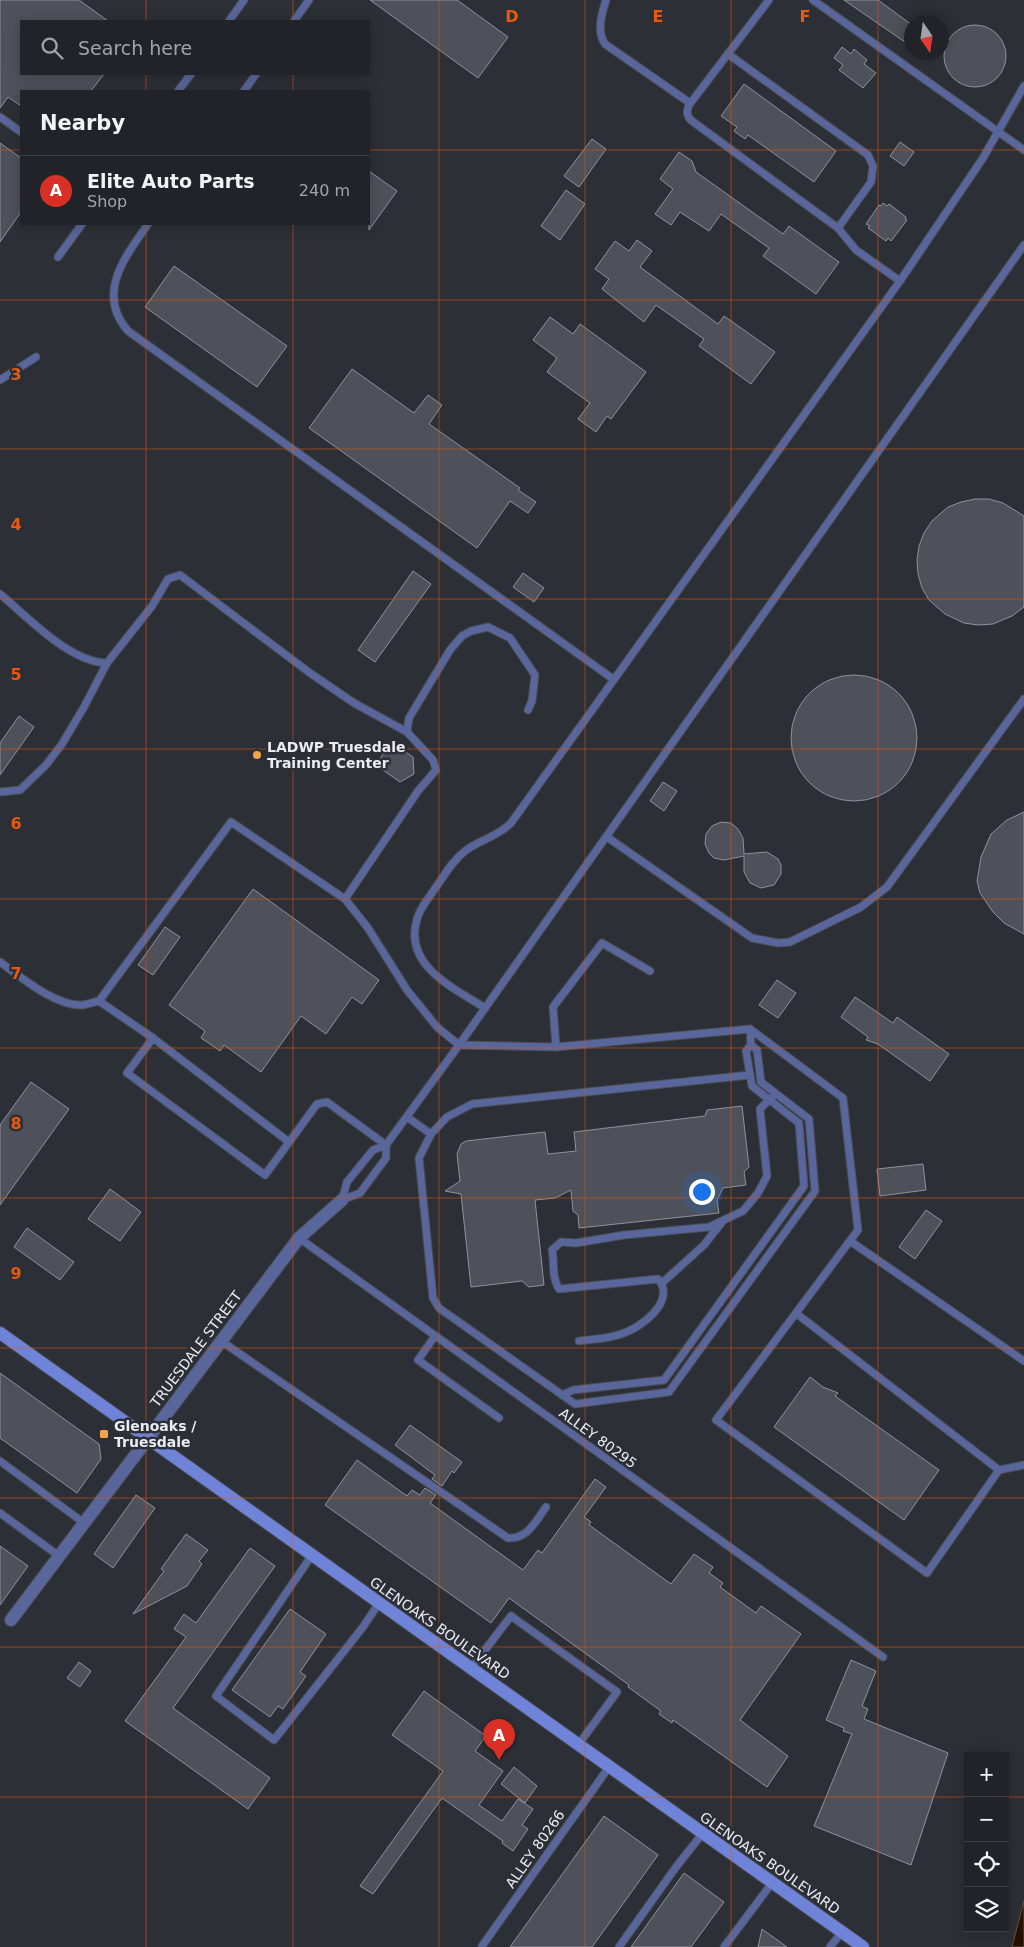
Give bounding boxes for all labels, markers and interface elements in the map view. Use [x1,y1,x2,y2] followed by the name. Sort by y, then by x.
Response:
[505,7,519,26] text: D
[653,7,663,26] text: E
[800,7,810,26] text: F
[904,15,949,60] north arrow
[20,20,370,75] search box
[38,34,66,62] icon: search
[78,37,192,59] text: Search here
[40,111,125,135] text: Nearby
[87,170,255,192] text: Elite Auto Parts
[50,181,62,200] text: A
[299,181,350,200] text: 240 m
[87,192,127,211] text: Shop
[10,365,22,384] text: 3
[10,515,22,534] text: 4
[10,665,22,684] text: 5
[267,739,405,771] place label: LADWP Truesdale Training Center
[251,749,263,761] marker: LADWP Truesdale Training Center
[10,814,22,833] text: 6
[10,964,22,983] text: 7
[10,1114,22,1133] text: 8
[689,1179,715,1205] your location
[10,1264,22,1283] text: 9
[147,1288,245,1411] street label: TRUESDALE STREET
[556,1405,640,1471] street label: ALLEY 80295
[114,1418,197,1450] place label: Glenoaks / Truesdale
[98,1428,110,1440] marker: Glenoaks / Truesdale
[367,1574,513,1682] street label: GLENOAKS BOULEVARD
[483,1719,515,1760] pin: A
[964,1752,1009,1932] map controls
[964,1752,1009,1797] button: +
[964,1797,1009,1842] button: −
[502,1807,568,1891] street label: ALLEY 80266
[697,1809,843,1917] street label: GLENOAKS BOULEVARD
[964,1842,1009,1887] button: locate
[964,1887,1009,1932] button: layers

